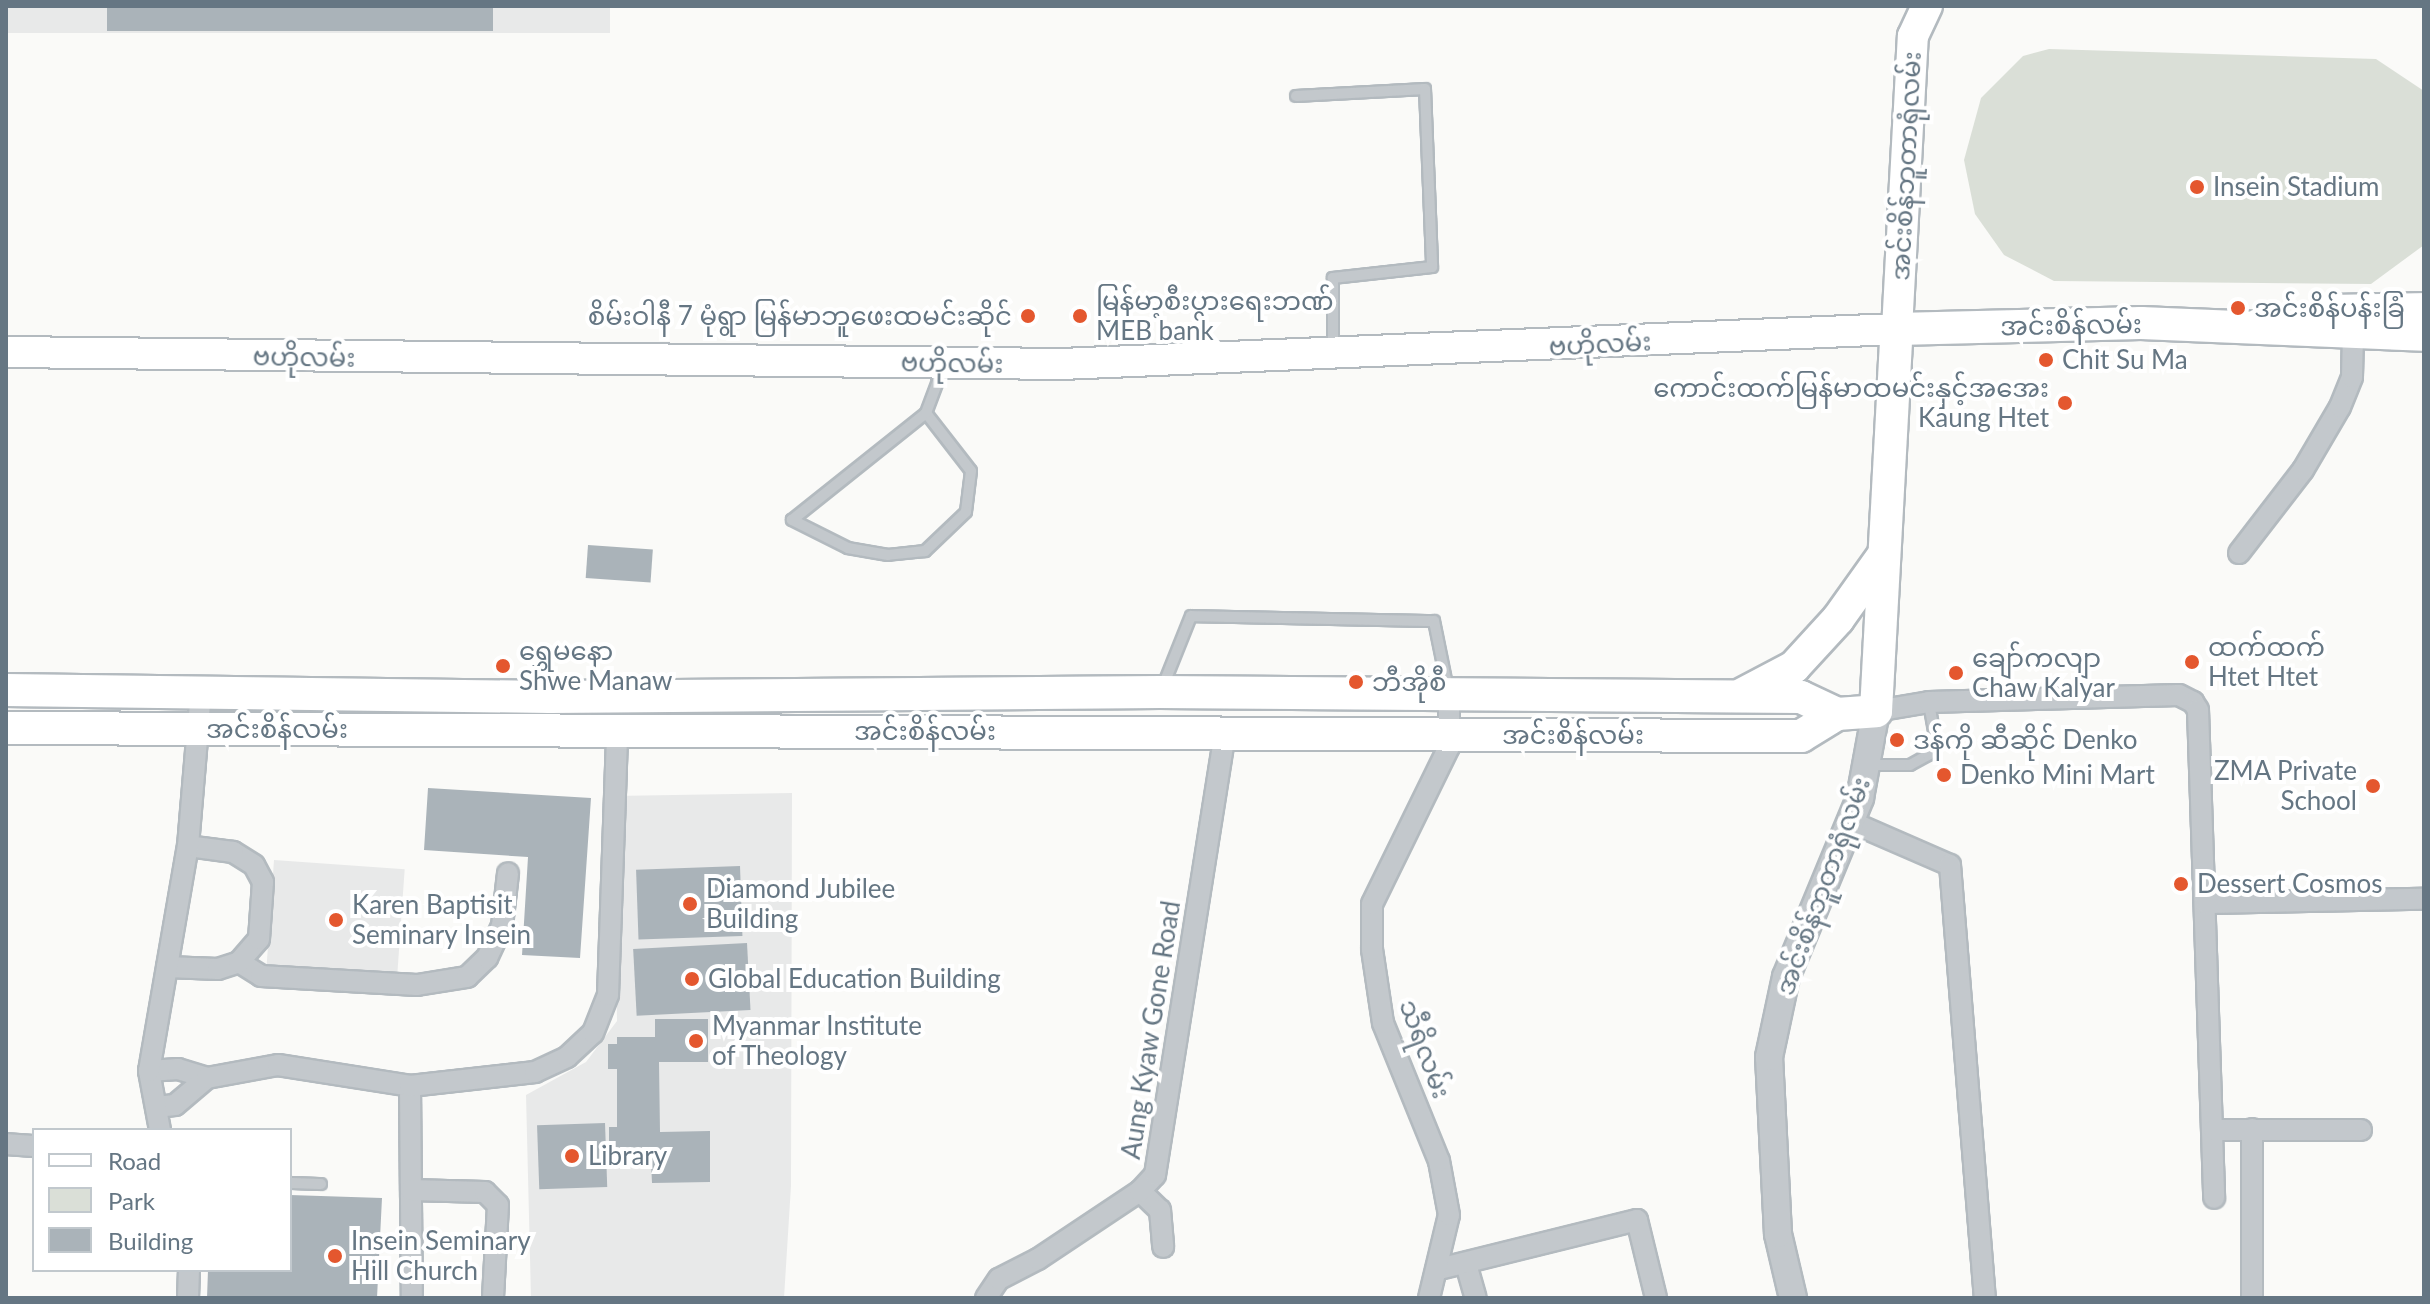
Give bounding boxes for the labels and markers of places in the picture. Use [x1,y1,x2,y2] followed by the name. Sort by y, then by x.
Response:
[2213,171,2379,203] place label: Insein Stadium
[2188,178,2206,196] marker: Insein Stadium
[1096,285,1334,346] place label: မြန်မာ့စီးပွားရေးဘဏ် MEB bank
[2254,292,2405,324] place label: အင်းစိန်ပန်းခြံ
[2229,299,2247,317] marker: အင်းစိန်ပန်းခြံ
[588,300,1012,332] place label: စိမ်းဝါနီ 7 မုံရွာ မြန်မာဘူဖေးထမင်းဆိုင်
[1019,307,1037,325] marker: စိမ်းဝါနီ 7 မုံရွာ မြန်မာဘူဖေးထမင်းဆိုင်
[1071,307,1089,325] marker: မြန်မာ့စီးပွားရေးဘဏ် MEB bank
[2062,344,2188,376] place label: Chit Su Ma
[2037,351,2055,369] marker: Chit Su Ma
[1653,372,2049,434] place label: ကောင်းထက်မြန်မာထမင်းနှင့်အအေး Kaung Htet
[2056,394,2074,412] marker: ကောင်းထက်မြန်မာထမင်းနှင့်အအေး Kaung Htet
[2208,631,2325,692] place label: ထက်ထက် Htet Htet
[519,635,672,696] place label: ရွှေမနော Shwe Manaw
[1972,642,2116,704] place label: ချော်ကလျာ Chaw Kalyar
[2183,653,2201,671] marker: ထက်ထက် Htet Htet
[494,657,512,675] marker: ရွှေမနော Shwe Manaw
[1947,664,1965,682] marker: ချော်ကလျာ Chaw Kalyar
[1372,666,1447,698] place label: ဘီအိုစီ
[1347,673,1365,691] marker: ဘီအိုစီ
[1913,724,2138,756] place label: ဒန်ကို ဆီဆိုင် Denko
[1888,731,1906,749] marker: ဒန်ကို ဆီဆိုင် Denko
[2213,755,2357,816] place label: ZMA Private School
[1960,759,2155,791] place label: Denko Mini Mart
[1935,766,1953,784] marker: Denko Mini Mart
[2364,777,2382,795] marker: ZMA Private School
[2197,868,2382,900] place label: Dessert Cosmos
[706,873,896,934] place label: Diamond Jubilee Building
[2172,875,2190,893] marker: Dessert Cosmos
[352,889,532,950] place label: Karen Baptisit Seminary Insein
[681,895,699,913] marker: Diamond Jubilee Building
[327,911,345,929] marker: Karen Baptisit Seminary Insein
[708,963,1001,995] place label: Global Education Building
[683,970,701,988] marker: Global Education Building
[712,1010,923,1072] place label: Myanmar Institute of Theology
[687,1032,705,1050] marker: Myanmar Institute of Theology
[588,1140,667,1172] place label: Library
[563,1147,581,1165] marker: Library
[351,1225,531,1286] place label: Insein Seminary Hill Church
[326,1247,344,1265] marker: Insein Seminary Hill Church

